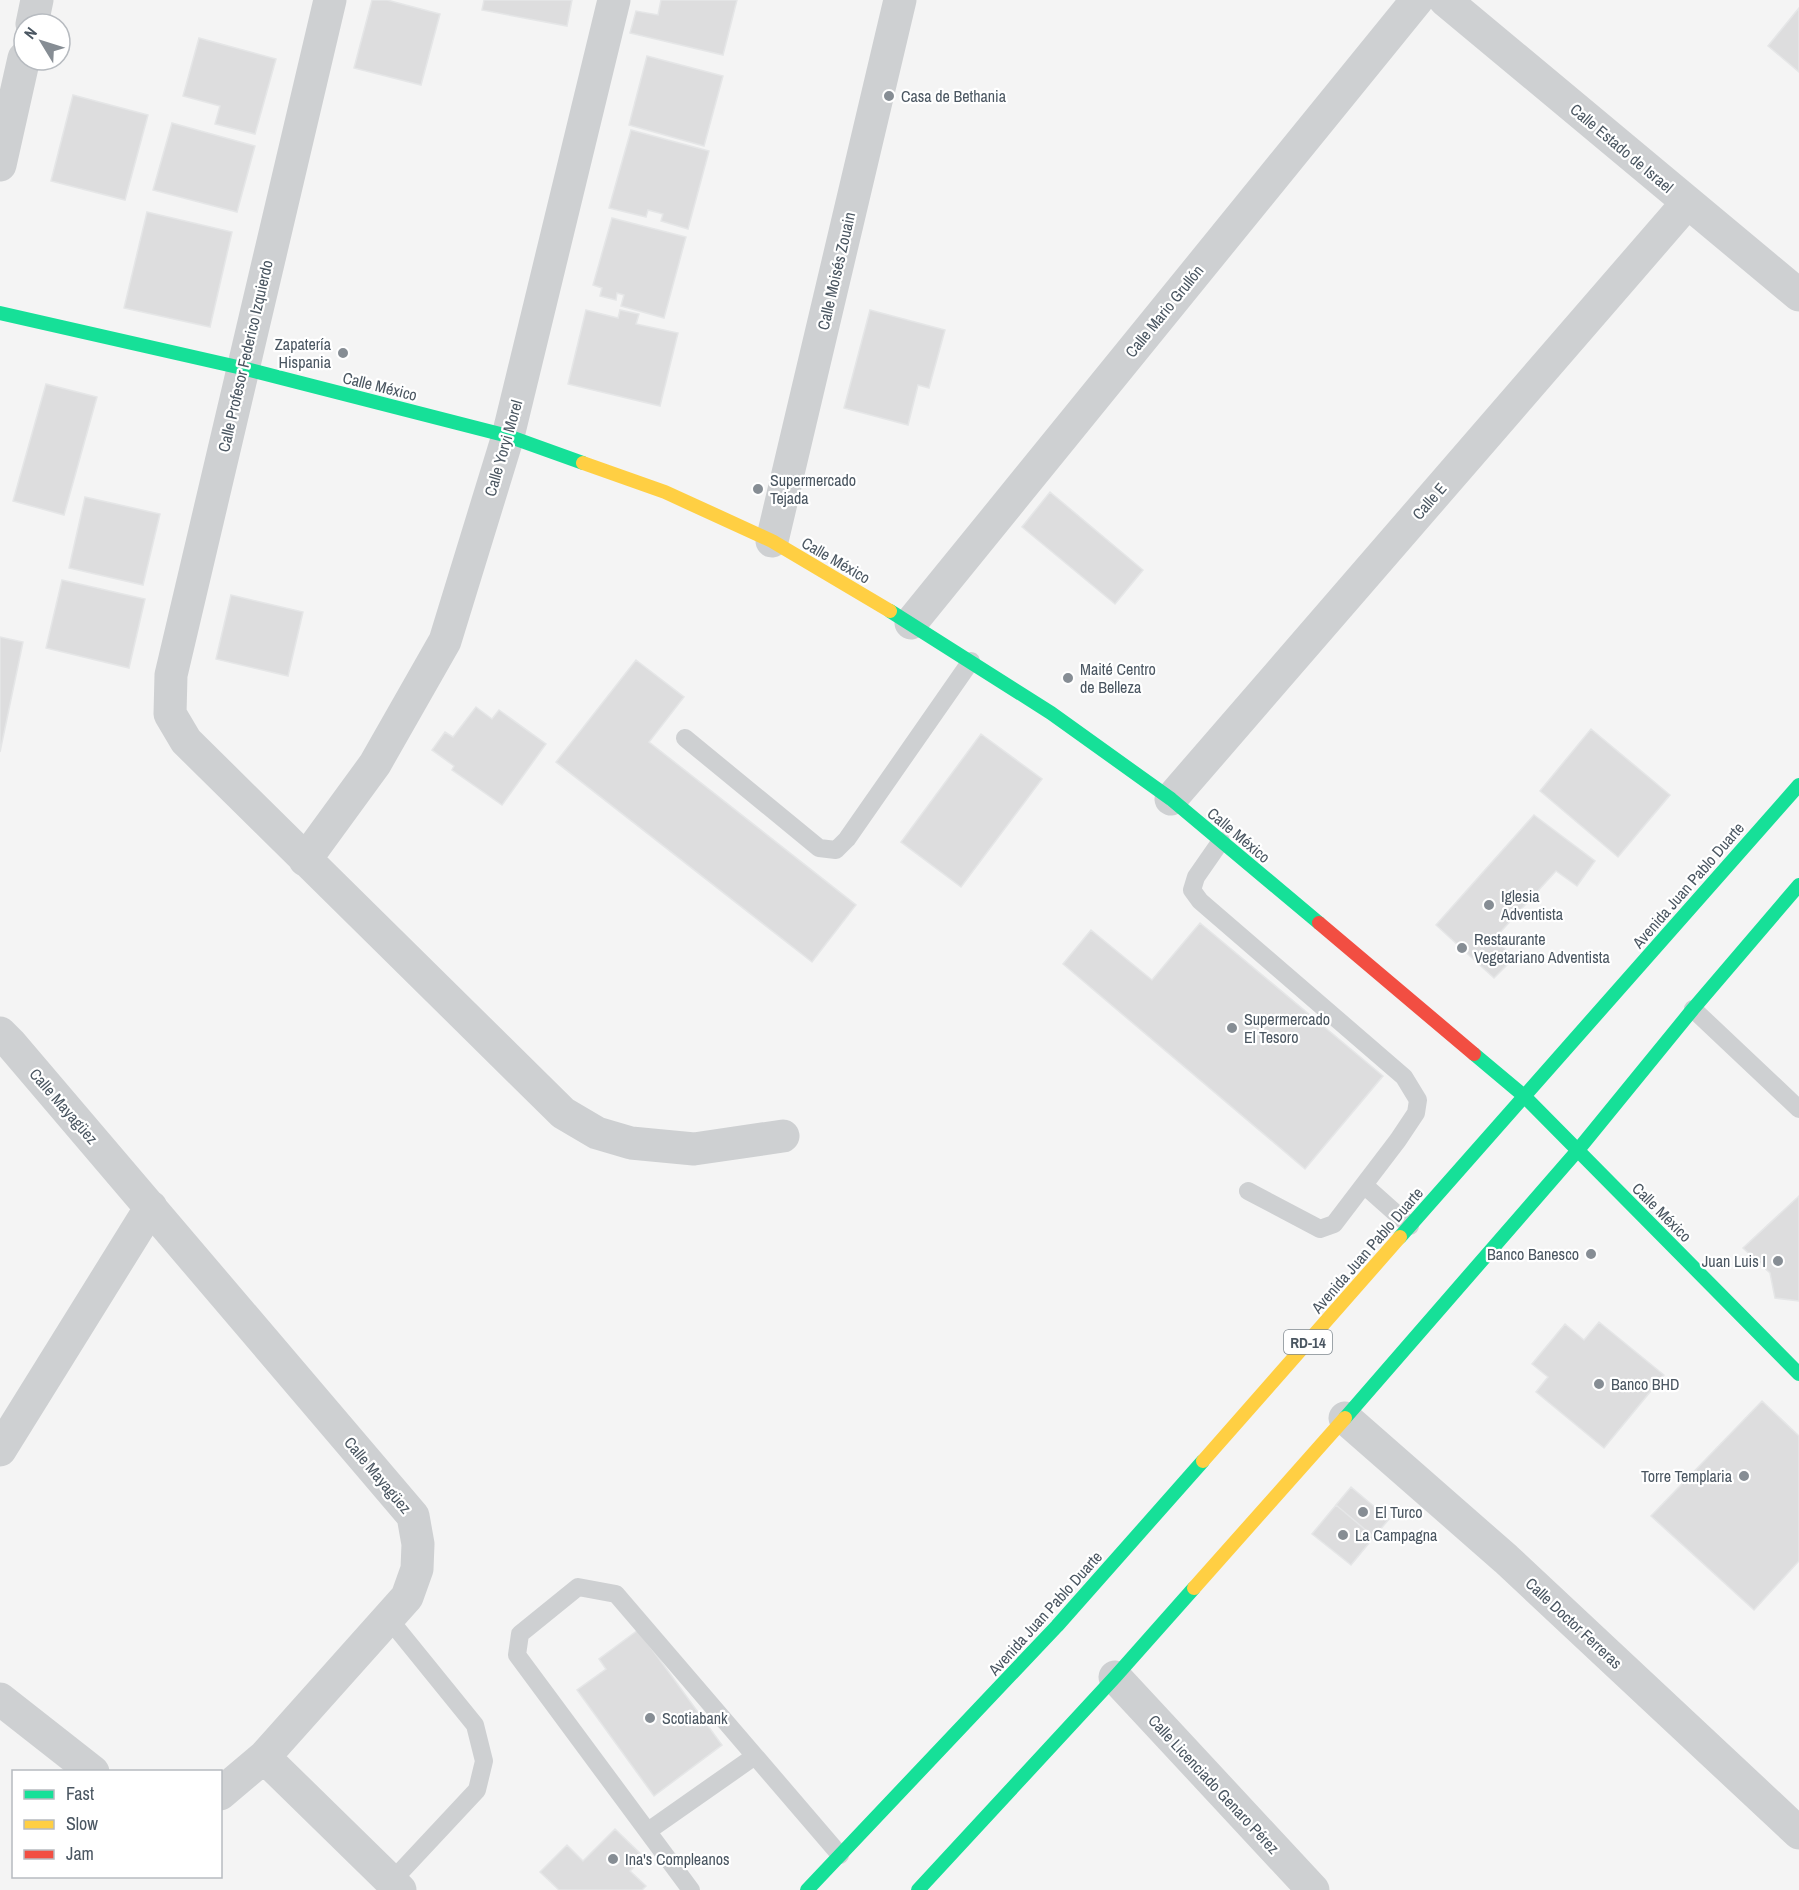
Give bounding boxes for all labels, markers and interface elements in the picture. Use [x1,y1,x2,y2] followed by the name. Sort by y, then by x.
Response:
[12,12,72,72] north arrow
[19,22,42,43] text: N
[901,85,1007,107] place label: Casa de Bethania
[882,89,896,103] marker: Casa de Bethania
[1566,98,1678,198] street label: Calle Estado de Israel
[812,210,860,332] street label: Calle Moisés Zouain
[212,258,278,454] street label: Calle Profesor Federico Izquierdo
[1120,260,1208,362] street label: Calle Mario Grullón
[275,333,332,373] place label: Zapatería Hispania
[336,346,350,360] marker: Zapatería Hispania
[341,366,419,406] street label: Calle México
[479,397,527,499] street label: Calle Yoryi Morel
[770,469,856,509] place label: Supermercado Tejada
[1407,478,1451,524] street label: Calle E
[751,482,765,496] marker: Supermercado Tejada
[798,532,874,588] street label: Calle México
[1080,658,1156,698] place label: Maité Centro de Belleza
[1061,671,1075,685] marker: Maité Centro de Belleza
[1203,802,1275,868] street label: Calle México
[1626,817,1749,953] street label: Avenida Juan Pablo Duarte
[1500,885,1564,925] place label: Iglesia Adventista
[1482,898,1496,912] marker: Iglesia Adventista
[1474,928,1610,968] place label: Restaurante Vegetariano Adventista
[1455,941,1469,955] marker: Restaurante Vegetariano Adventista
[1244,1008,1330,1048] place label: Supermercado El Tesoro
[1225,1021,1239,1035] marker: Supermercado El Tesoro
[25,1063,103,1149] street label: Calle Mayagüez
[1627,1177,1697,1247] street label: Calle México
[1305,1182,1428,1318] street label: Avenida Juan Pablo Duarte
[1487,1243,1579,1265] place label: Banco Banesco
[1584,1247,1598,1261] marker: Banco Banesco
[1702,1250,1766,1272] place label: Juan Luis I
[1771,1254,1785,1268] marker: Juan Luis I
[1284,1330,1332,1354] road number: RD-14
[1611,1373,1680,1395] place label: Banco BHD
[1592,1377,1606,1391] marker: Banco BHD
[339,1432,417,1518] street label: Calle Mayagüez
[1641,1465,1733,1487] place label: Torre Templaria
[1737,1469,1751,1483] marker: Torre Templaria
[1375,1501,1423,1523] place label: El Turco
[1356,1505,1370,1519] marker: El Turco
[1355,1524,1438,1546] place label: La Campagna
[1336,1528,1350,1542] marker: La Campagna
[983,1546,1107,1681] street label: Avenida Juan Pablo Duarte
[1521,1572,1627,1674] street label: Calle Doctor Ferreras
[662,1707,728,1729] place label: Scotiabank
[1144,1710,1285,1859] street label: Calle Licenciado Genaro Pérez
[643,1711,657,1725] marker: Scotiabank
[12,1770,222,1878] legend
[66,1781,94,1806] text: Fast
[66,1811,98,1836] text: Slow
[66,1841,94,1866] text: Jam
[625,1848,730,1870] place label: Ina's Compleanos
[606,1852,620,1866] marker: Ina's Compleanos

